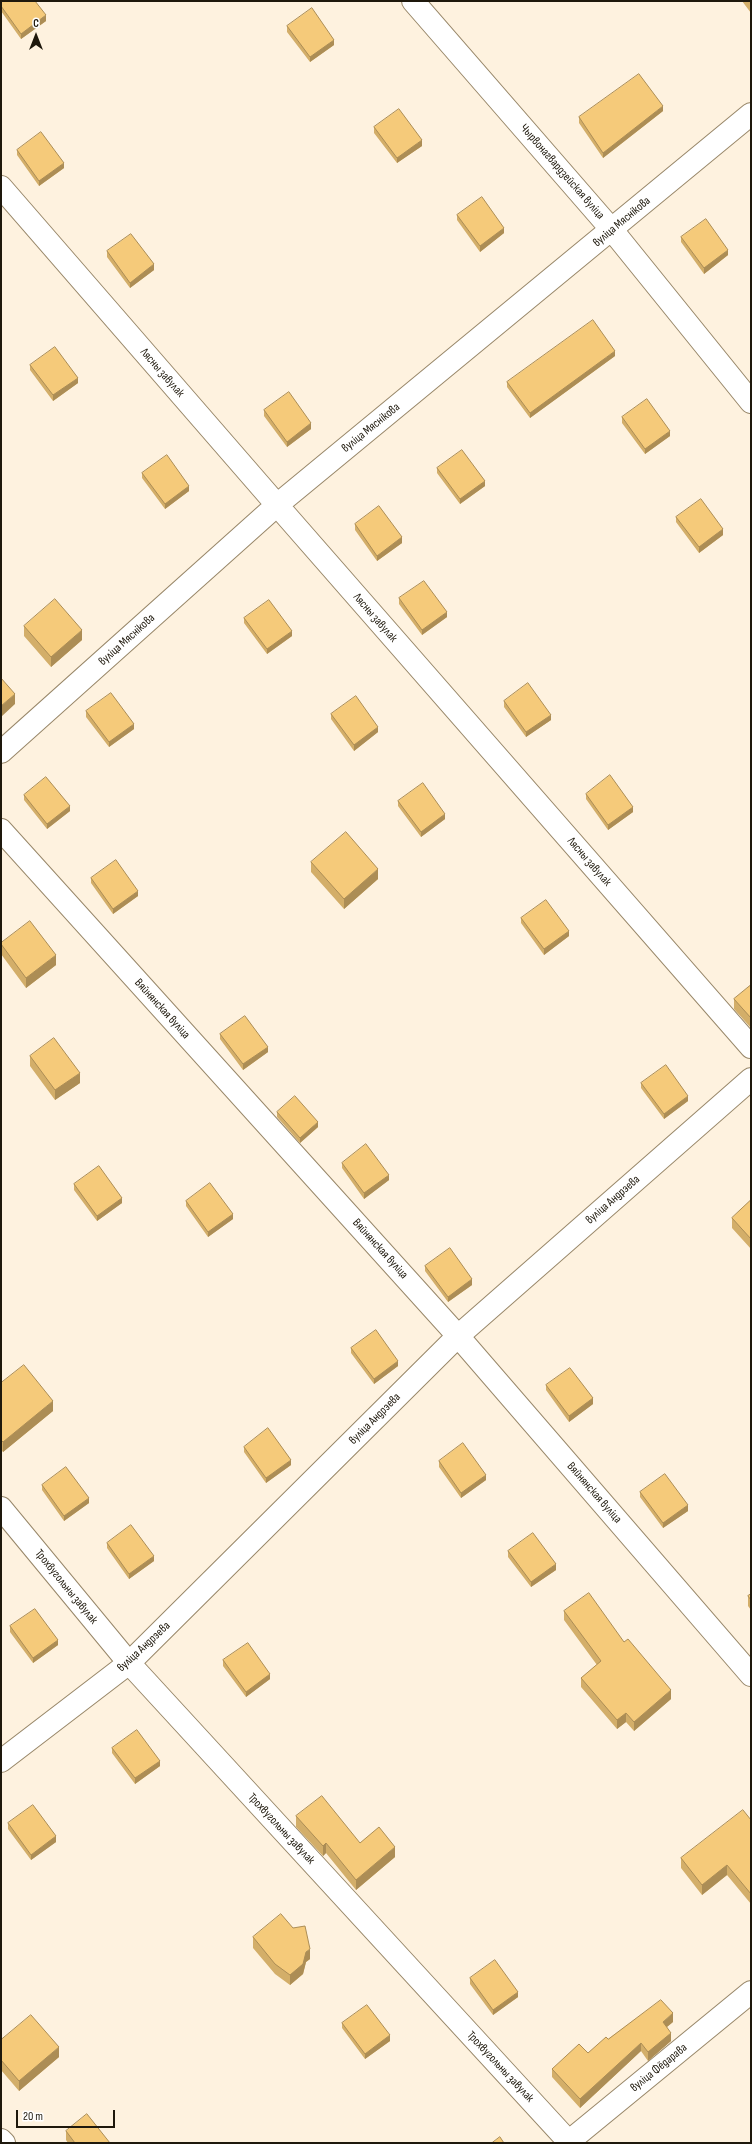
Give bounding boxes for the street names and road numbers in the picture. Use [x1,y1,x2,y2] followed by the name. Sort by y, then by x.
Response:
[517,121,607,223] street label: Чырвонагвардзейская вуліца
[590,194,654,250] street label: вуліца Мяснікова
[137,346,187,400] street label: Лясны завулак
[339,400,403,456] street label: вуліца Мяснікова
[350,591,400,645] street label: Лясны завулак
[96,611,158,669] street label: вуліца Мяснікова
[564,835,614,889] street label: Лясны завулак
[131,976,193,1042] street label: Вяйнянская вуліца
[583,1173,643,1227] street label: вуліца Андрэева
[349,1216,411,1282] street label: Вяйнянская вуліца
[346,1390,404,1448] street label: вуліца Андрэева
[564,1460,624,1526] street label: Вяйнянская вуліца
[31,1547,101,1627] street label: Трохвугольны завулак
[115,1619,173,1675] street label: вуліца Андрэева
[244,1790,318,1868] street label: Трохвугольны завулак
[463,2028,537,2106] street label: Трохвугольны завулак
[628,2041,690,2095] street label: вуліца Фёдарава

